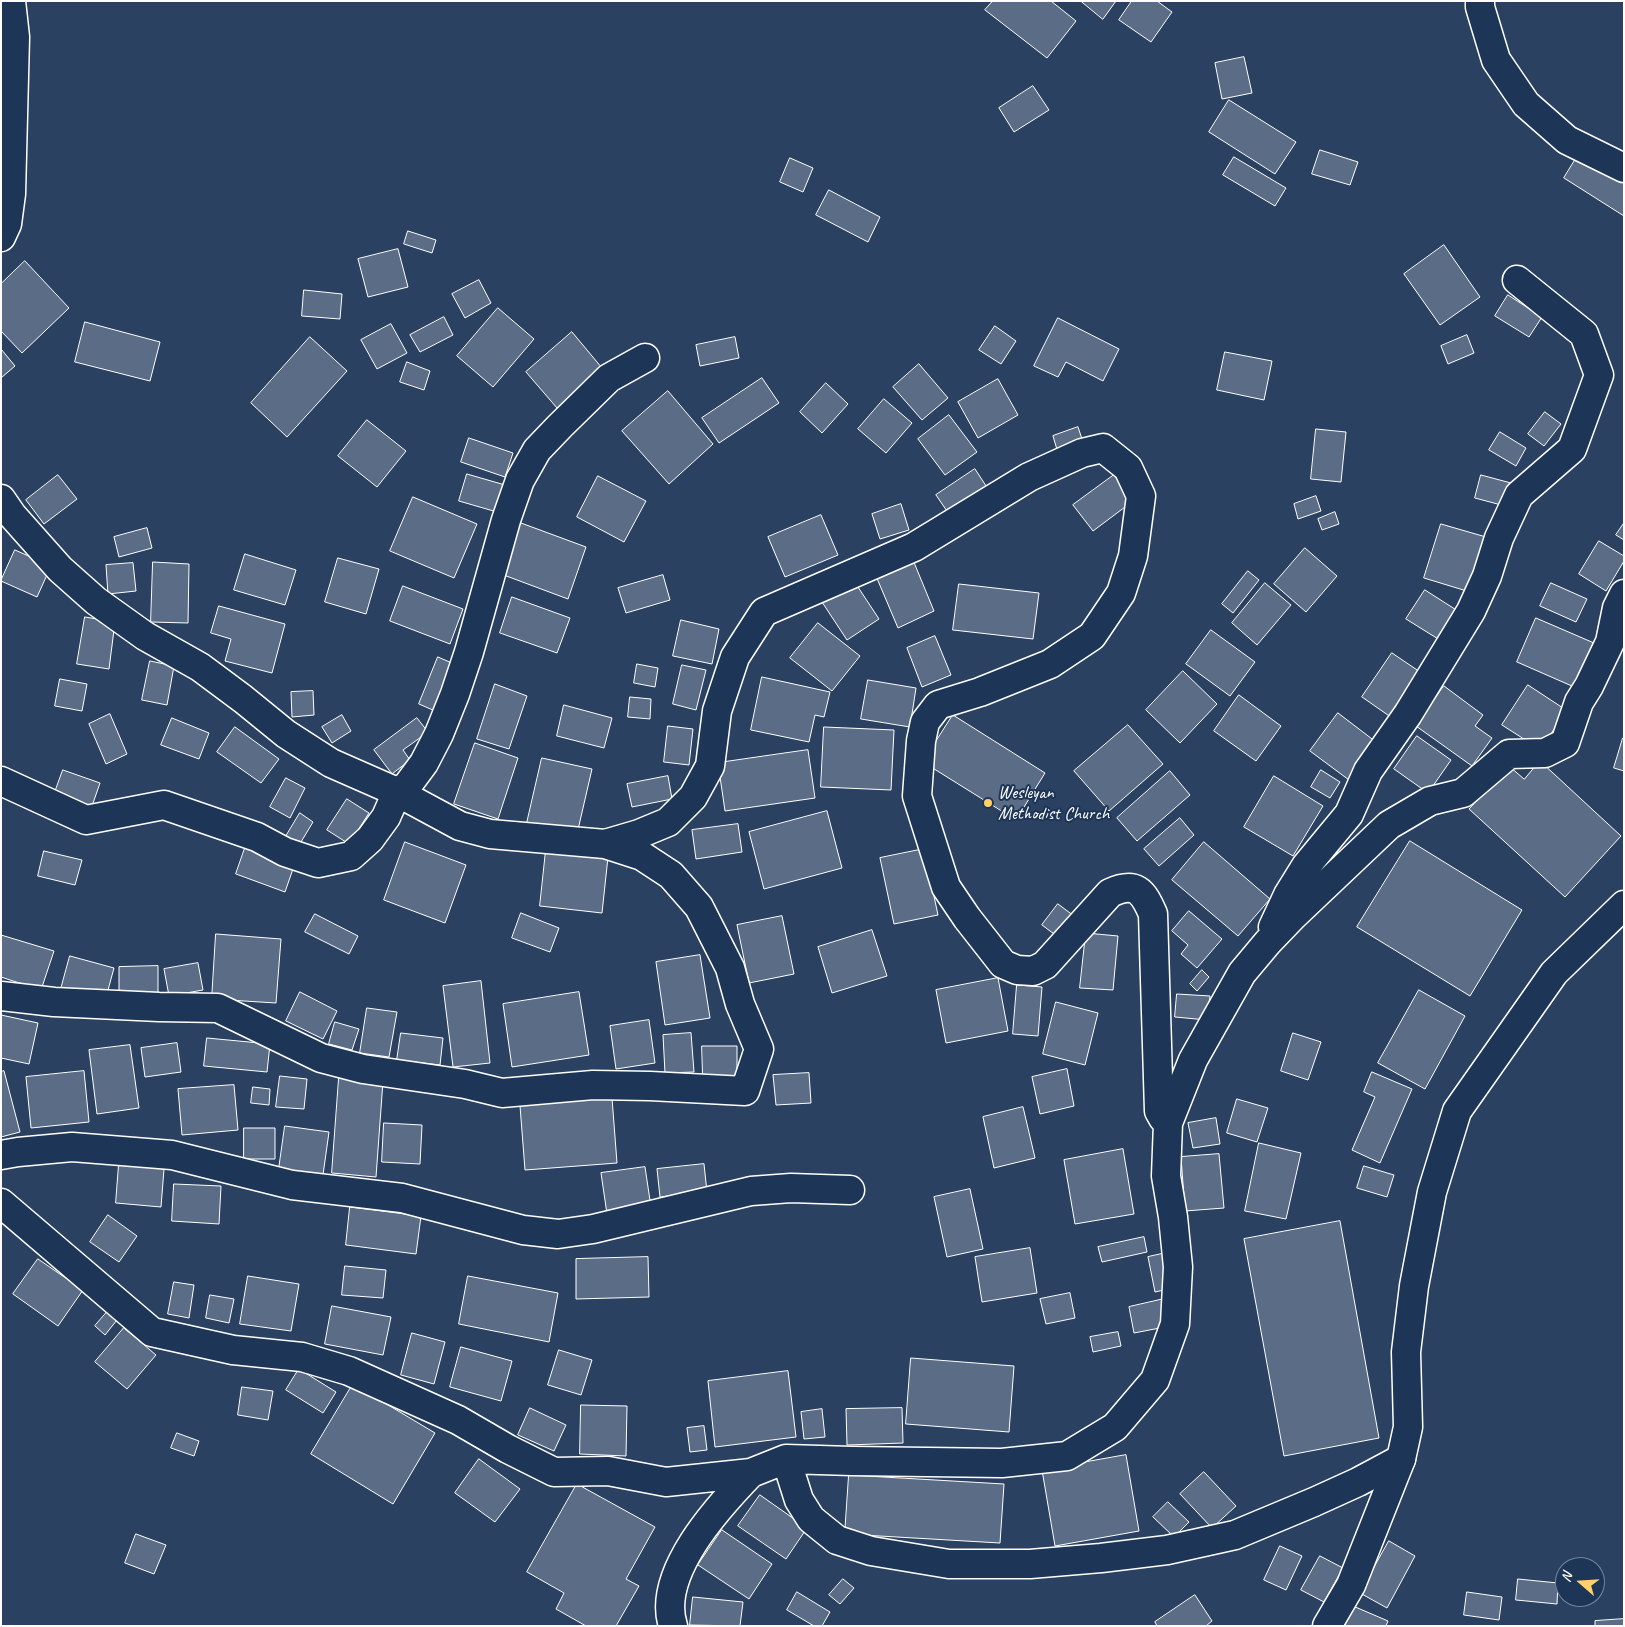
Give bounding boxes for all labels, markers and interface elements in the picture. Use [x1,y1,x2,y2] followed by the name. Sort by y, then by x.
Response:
[998,782,1109,824] place label: Wesleyan Methodist Church
[982,797,994,809] marker: Wesleyan Methodist Church
[1555,1557,1605,1607] north arrow
[1557,1570,1576,1584] text: N

